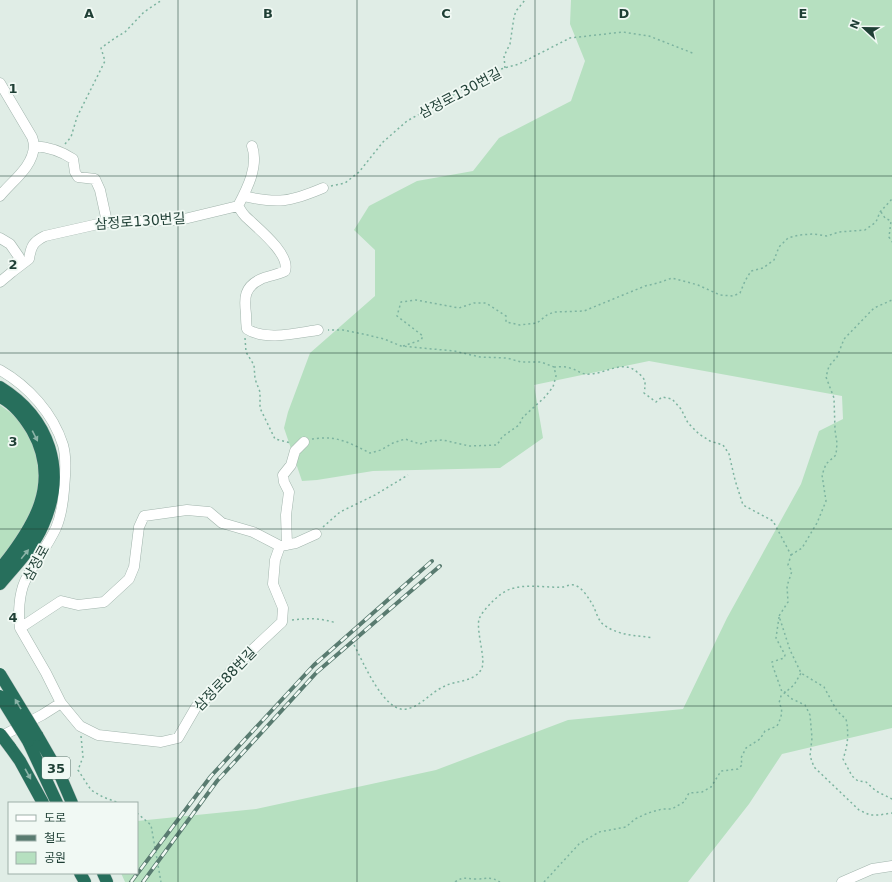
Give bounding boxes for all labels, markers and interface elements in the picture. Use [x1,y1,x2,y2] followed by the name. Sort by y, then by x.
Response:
[84,6,94,21] text: A
[263,6,273,21] text: B
[441,6,451,21] text: C
[619,6,630,21] text: D
[799,6,807,21] text: E
[844,8,884,48] north arrow
[847,18,863,31] text: N
[416,65,504,121] street label: 삼정로130번길
[8,81,18,96] text: 1
[94,210,186,232] street label: 삼정로130번길
[8,257,18,272] text: 2
[32,430,38,442] one-way arrow
[8,434,18,449] text: 3
[20,542,52,584] street label: 삼정로
[20,548,29,559] one-way arrow
[8,610,18,625] text: 4
[191,644,259,714] street label: 삼정로88번길
[15,698,22,710] one-way arrow
[42,757,70,779] road number: 35
[24,768,31,780] one-way arrow
[8,802,138,874] legend
[44,811,66,825] text: 도로
[44,831,66,845] text: 철도
[44,851,66,865] text: 공원

